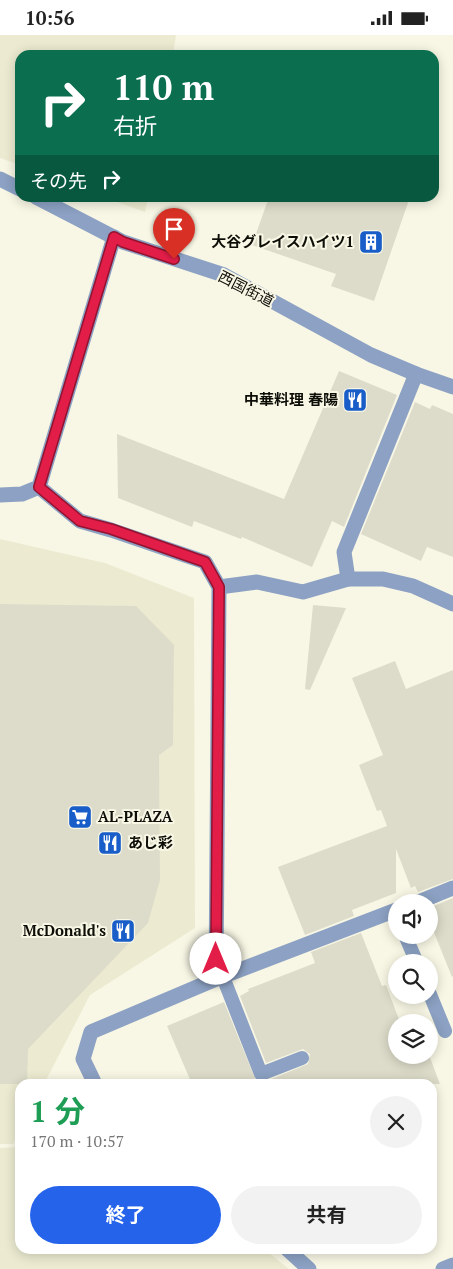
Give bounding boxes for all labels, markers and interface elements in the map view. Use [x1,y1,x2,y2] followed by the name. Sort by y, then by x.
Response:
[25,5,74,30] text: 10:56
[113,64,214,110] text: 110 m
[30,70,95,135] icon: right
[113,111,157,140] text: 右折
[97,165,125,193] icon: right
[30,168,87,193] text: その先
[153,208,195,259] pin
[160,215,188,243] icon: arrive
[358,229,384,255] building icon: 大谷グレイスハイツ1
[211,231,354,251] place label: 大谷グレイスハイツ1
[215,266,278,311] street label: 西国街道
[342,387,368,413] restaurant icon: 中華料理 春陽
[244,389,338,409] place label: 中華料理 春陽
[67,804,93,830] supermarket icon: AL-PLAZA
[98,806,173,826] place label: AL-PLAZA
[97,830,123,856] restaurant icon: あじ彩
[128,832,173,852] place label: あじ彩
[388,894,438,1064] map controls
[388,894,438,944] button: sound
[110,918,136,944] restaurant icon: McDonald's
[23,920,106,940] place label: McDonald's
[189,932,241,984] position arrow
[388,954,438,1004] button: search
[388,1014,438,1064] button: layers
[30,1091,85,1131] text: 1 分
[370,1096,422,1148] button: close
[30,1130,124,1152] text: 170 m · 10:57
[30,1186,221,1244] button: 終了
[231,1186,422,1244] button: 共有

